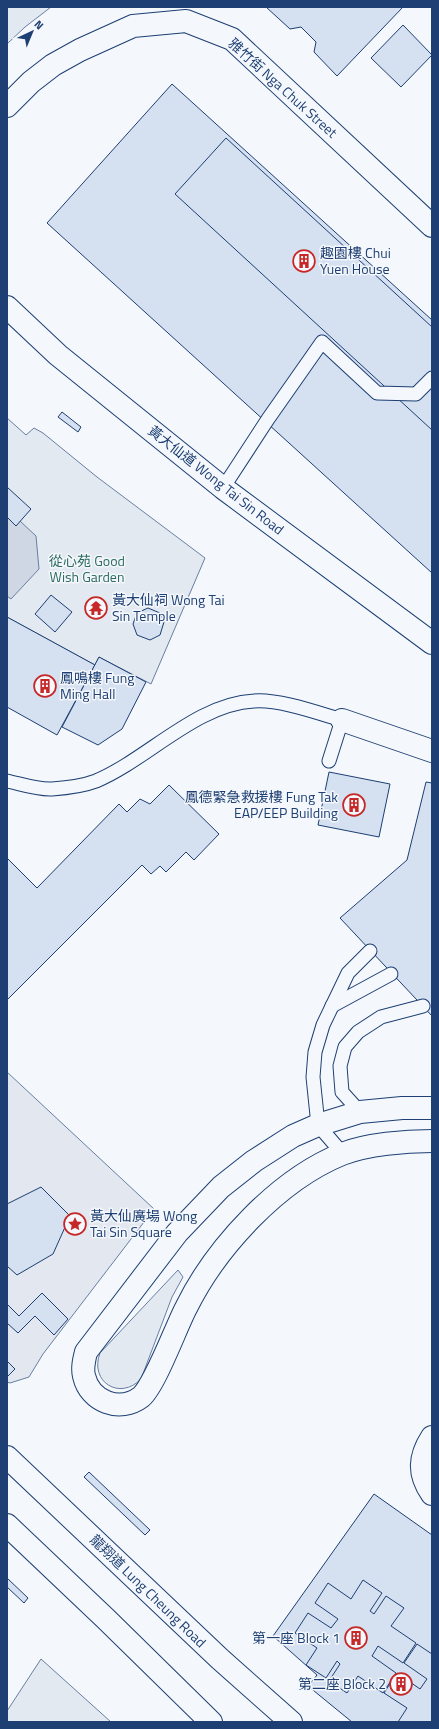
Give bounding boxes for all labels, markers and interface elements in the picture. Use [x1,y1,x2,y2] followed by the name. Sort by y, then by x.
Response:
[12,12,52,52] north arrow
[31,16,47,33] text: N
[224,33,342,142] street label: 雅竹街 Nga Chuk Street
[320,242,391,279] place label: 趣園樓 Chui Yuen House
[291,248,317,274] building icon: 趣園樓 Chui Yuen House
[144,420,289,539] street label: 黃大仙道 Wong Tai Sin Road
[49,550,125,587] park label: 從心苑 Good Wish Garden
[112,589,225,626] place label: 黃大仙祠 Wong Tai Sin Temple
[83,595,109,621] temple icon: 黃大仙祠 Wong Tai Sin Temple
[60,667,134,704] place label: 鳳鳴樓 Fung Ming Hall
[32,673,58,699] building icon: 鳳鳴樓 Fung Ming Hall
[185,786,338,823] place label: 鳳德緊急救援樓 Fung Tak EAP/EEP Building
[341,792,367,818] building icon: 鳳德緊急救援樓 Fung Tak EAP/EEP Building
[90,1205,197,1242] place label: 黃大仙廣場 Wong Tai Sin Square
[62,1211,88,1237] place icon: 黃大仙廣場 Wong Tai Sin Square
[85,1529,211,1652] street label: 龍翔道 Lung Cheung Road
[343,1625,369,1651] building icon: 第一座 Block 1
[252,1627,340,1648] place label: 第一座 Block 1
[388,1671,414,1697] building icon: 第二座 Block 2
[298,1673,386,1694] place label: 第二座 Block 2

